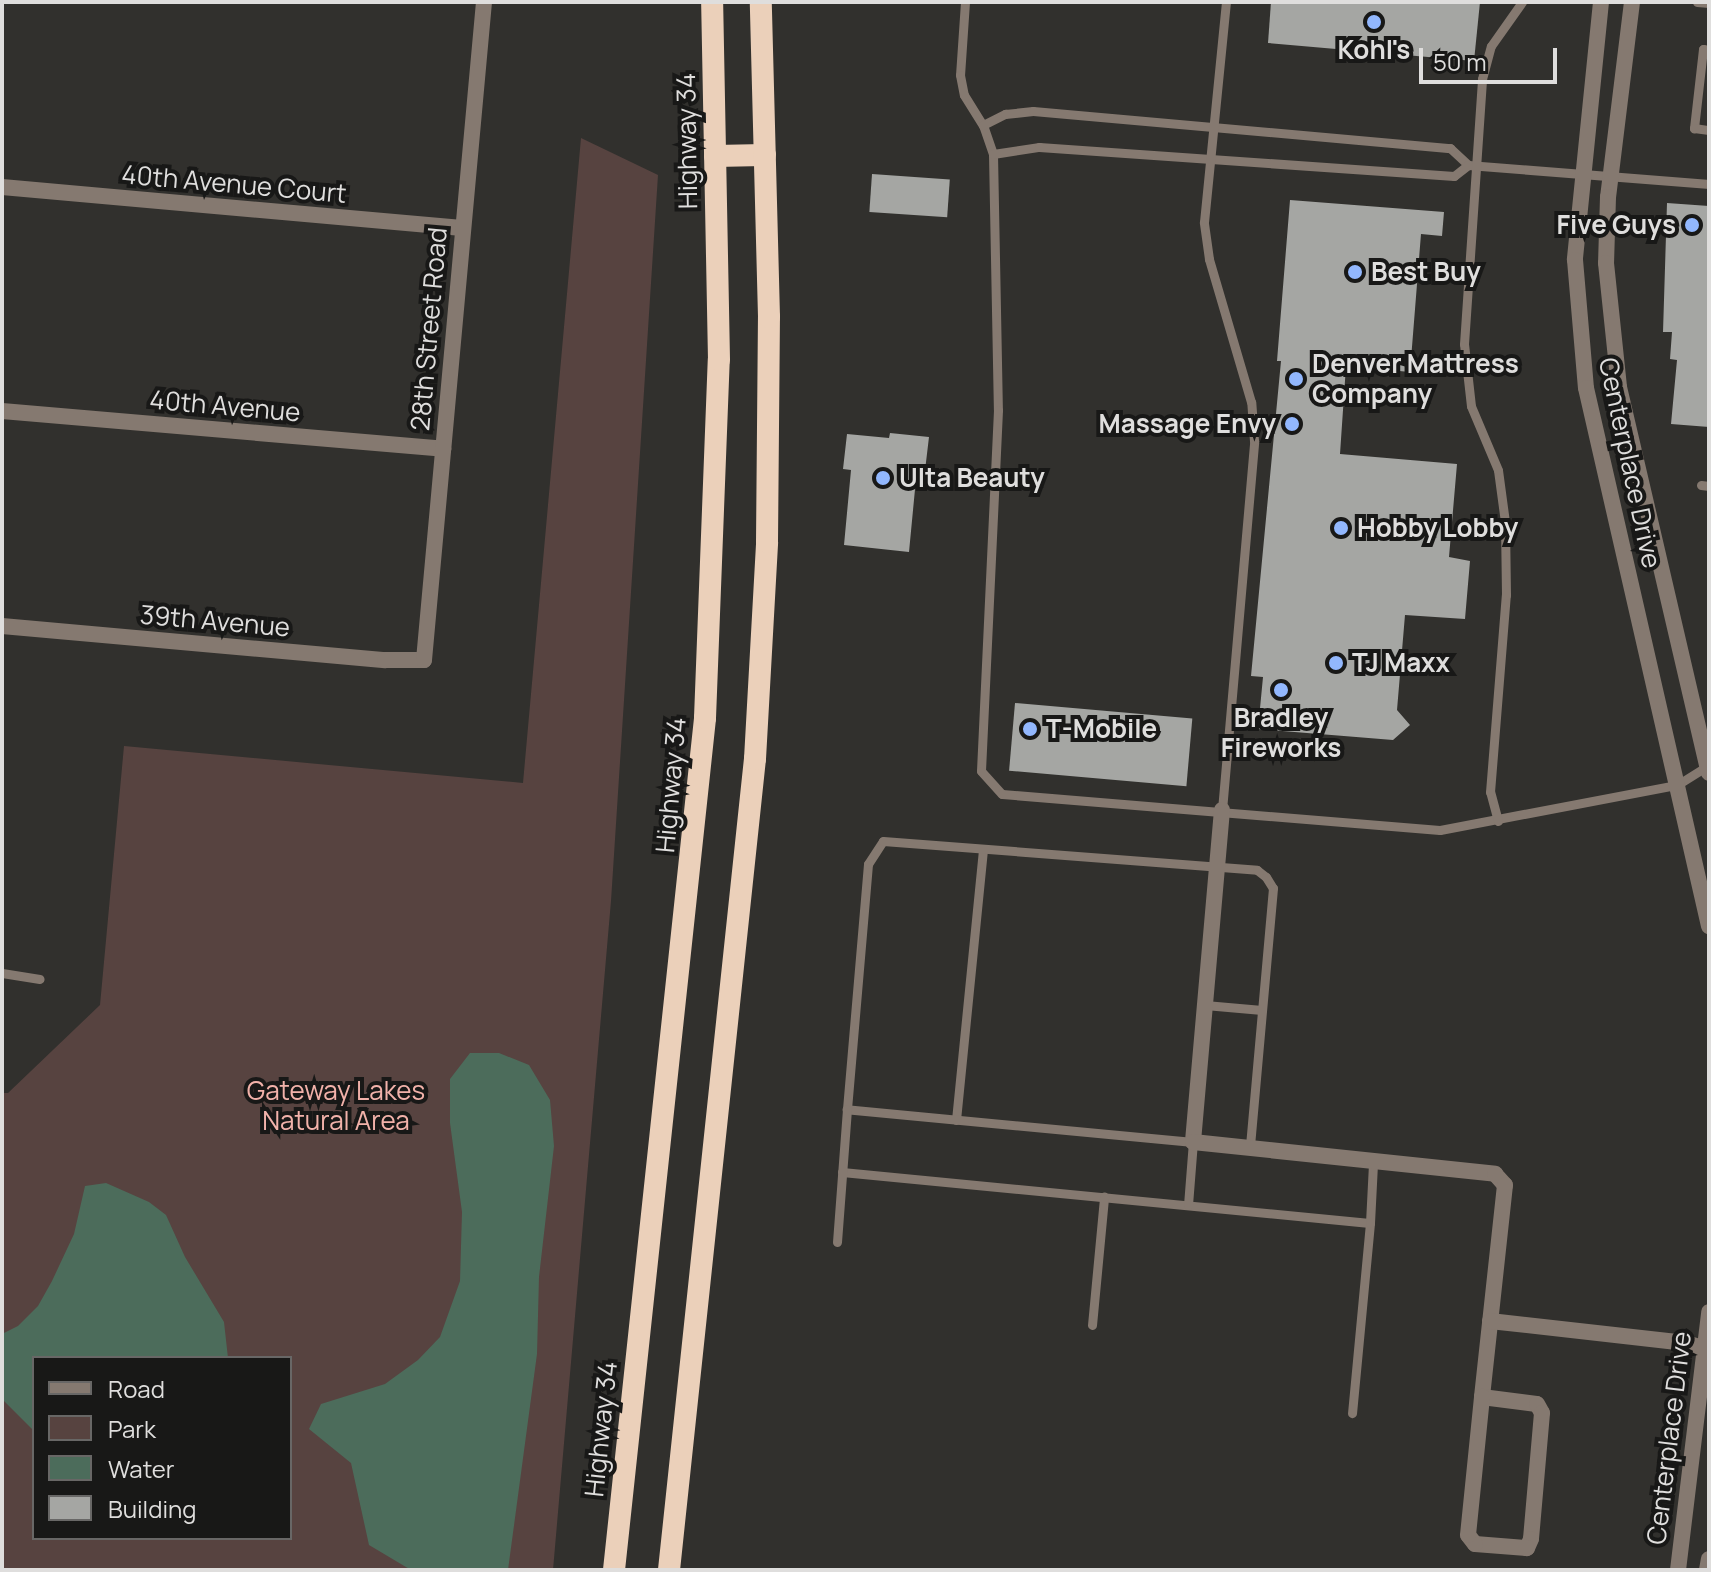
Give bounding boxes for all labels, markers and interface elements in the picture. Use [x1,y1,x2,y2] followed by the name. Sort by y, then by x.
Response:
[1365,13,1383,31] marker: Kohl's
[1423,32,1561,82] scale bar
[1338,34,1410,66] place label: Kohl's
[1433,45,1487,78] text: 50 m
[670,73,704,209] street label: Highway 34
[120,159,348,209] street label: 40th Avenue Court
[1556,209,1676,241] place label: Five Guys
[1683,216,1701,234] marker: Five Guys
[405,226,453,432] street label: 28th Street Road
[1371,256,1481,288] place label: Best Buy
[1346,263,1364,281] marker: Best Buy
[1312,348,1519,410] place label: Denver Mattress Company
[1592,355,1668,571] street label: Centerplace Drive
[1287,370,1305,388] marker: Denver Mattress Company
[148,384,302,428] street label: 40th Avenue
[1099,408,1276,440] place label: Massage Envy
[1283,415,1301,433] marker: Massage Envy
[899,462,1045,494] place label: Ulta Beauty
[874,469,892,487] marker: Ulta Beauty
[1357,512,1518,544] place label: Hobby Lobby
[1332,519,1350,537] marker: Hobby Lobby
[139,599,291,643] street label: 39th Avenue
[1352,647,1450,679] place label: TJ Maxx
[1327,654,1345,672] marker: TJ Maxx
[1272,681,1290,699] marker: Bradley Fireworks
[1221,702,1341,764] place label: Bradley Fireworks
[1046,713,1157,745] place label: T-Mobile
[650,716,692,854] street label: Highway 34
[1021,720,1039,738] marker: T-Mobile
[247,1075,425,1136] park label: Gateway Lakes Natural Area
[1640,1330,1698,1546] street label: Centerplace Drive
[32,1356,292,1540] legend
[578,1360,624,1498] street label: Highway 34
[108,1372,165,1405] text: Road
[108,1412,156,1445] text: Park
[108,1452,175,1485] text: Water
[108,1492,196,1525] text: Building

